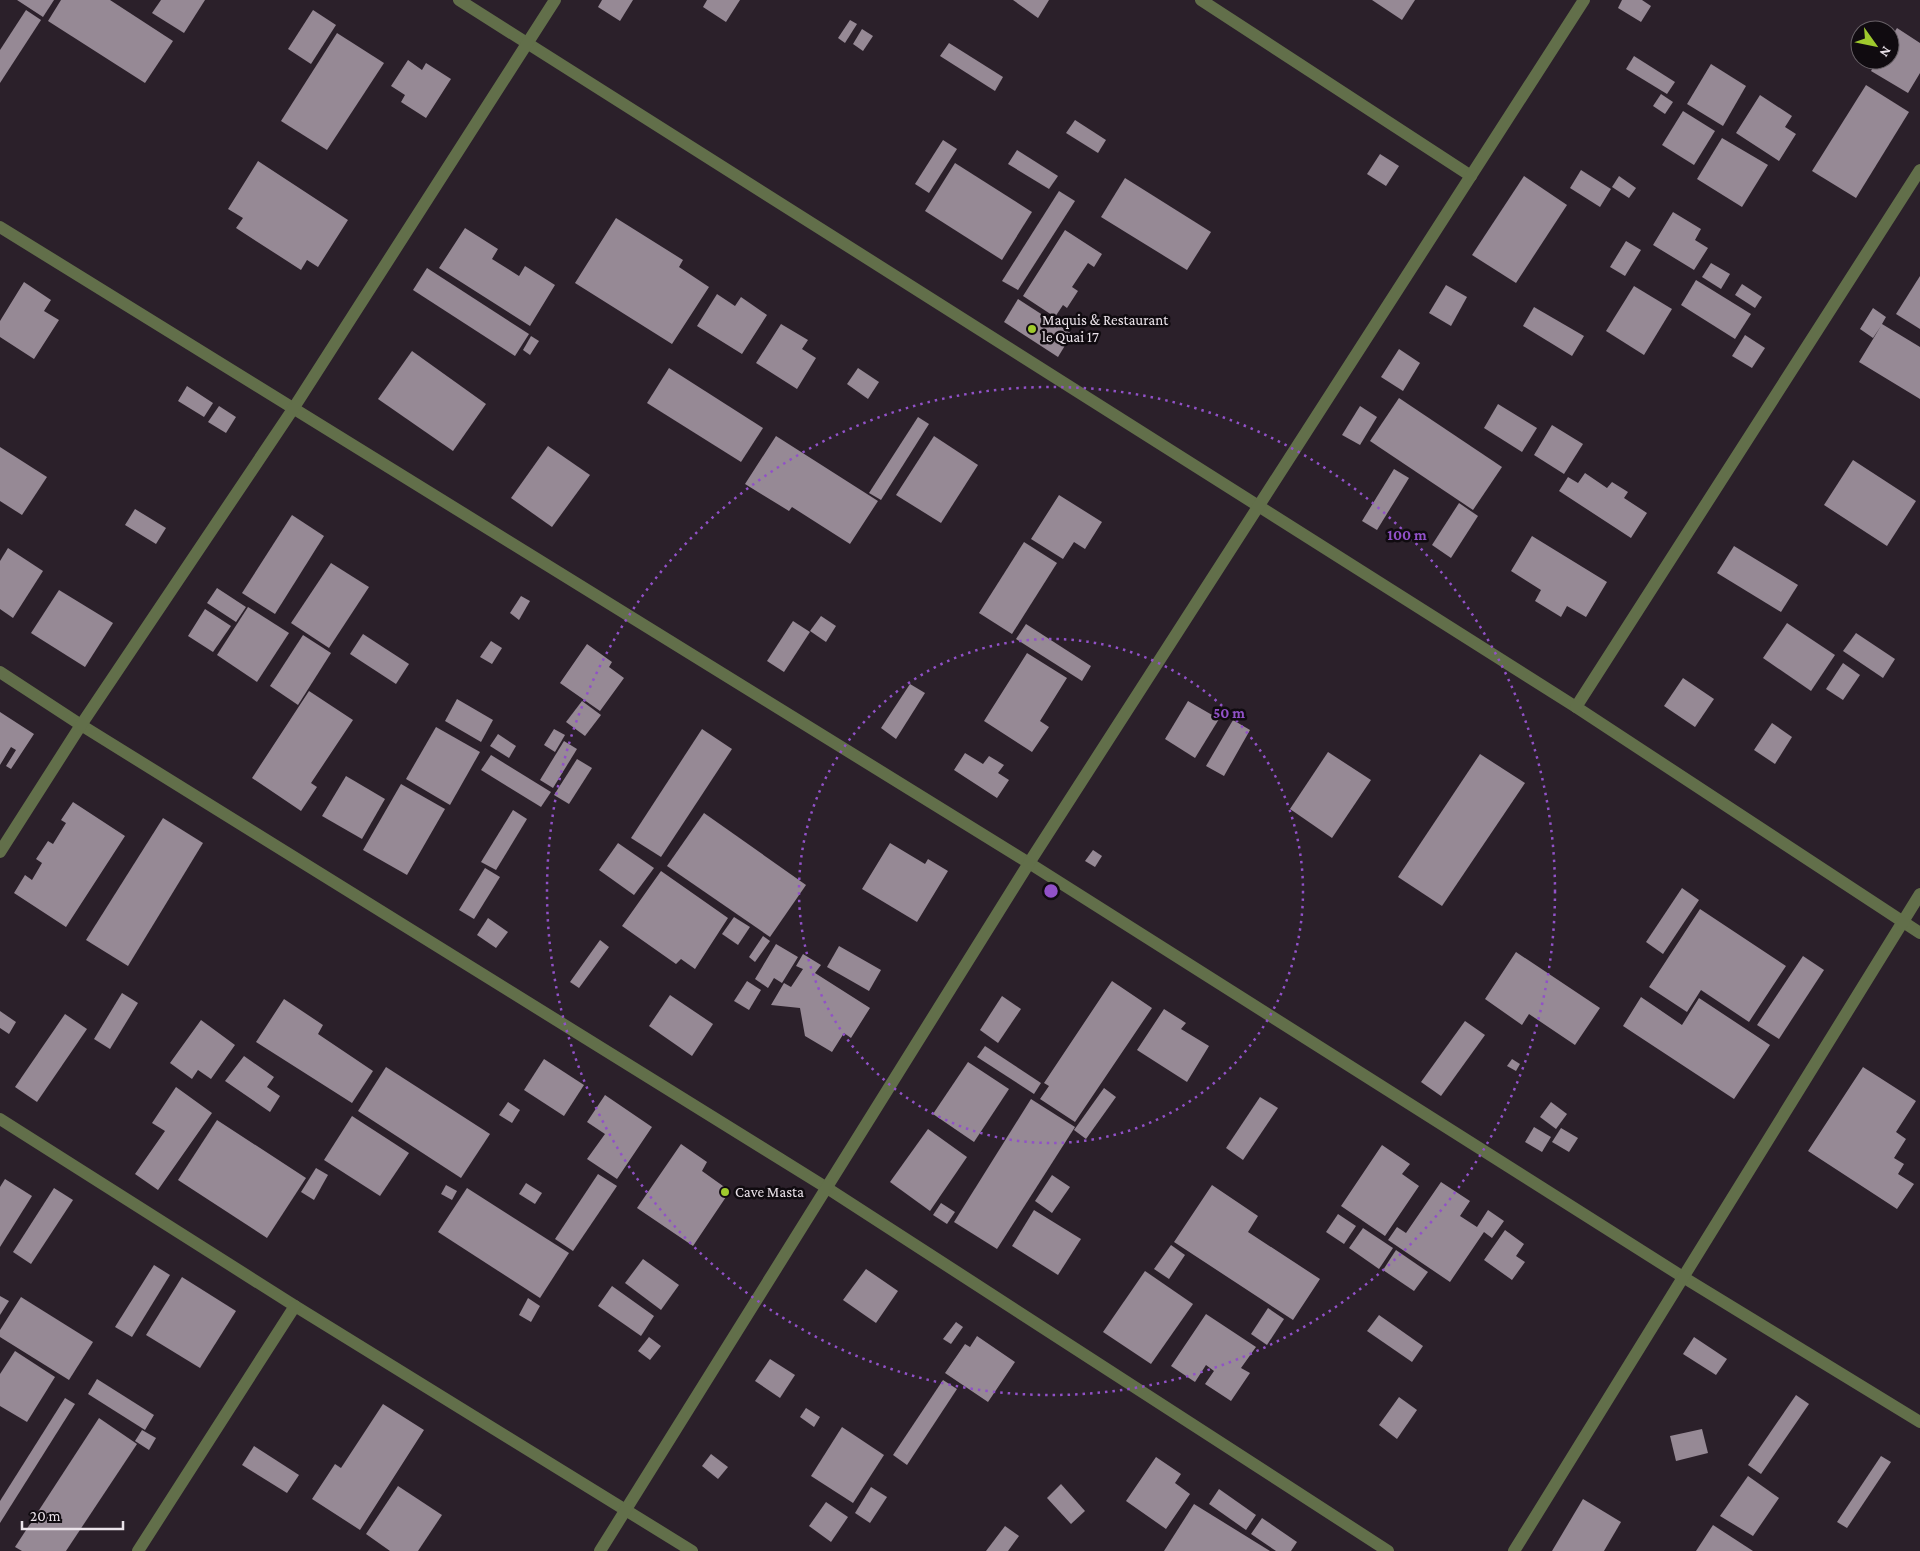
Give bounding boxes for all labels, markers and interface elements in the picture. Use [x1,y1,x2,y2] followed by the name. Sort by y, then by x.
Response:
[1850,20,1900,70] north arrow
[1876,44,1895,61] text: N
[1042,312,1169,345] place label: Maquis & Restaurant le Quai 17
[1026,323,1038,335] marker: Maquis & Restaurant le Quai 17
[1387,527,1427,543] text: 100 m
[1213,705,1245,721] text: 50 m
[1042,882,1060,900] centre of rings
[735,1184,804,1200] place label: Cave Masta
[719,1186,731,1198] marker: Cave Masta
[22,1498,124,1530] scale bar
[30,1508,61,1524] text: 20 m

